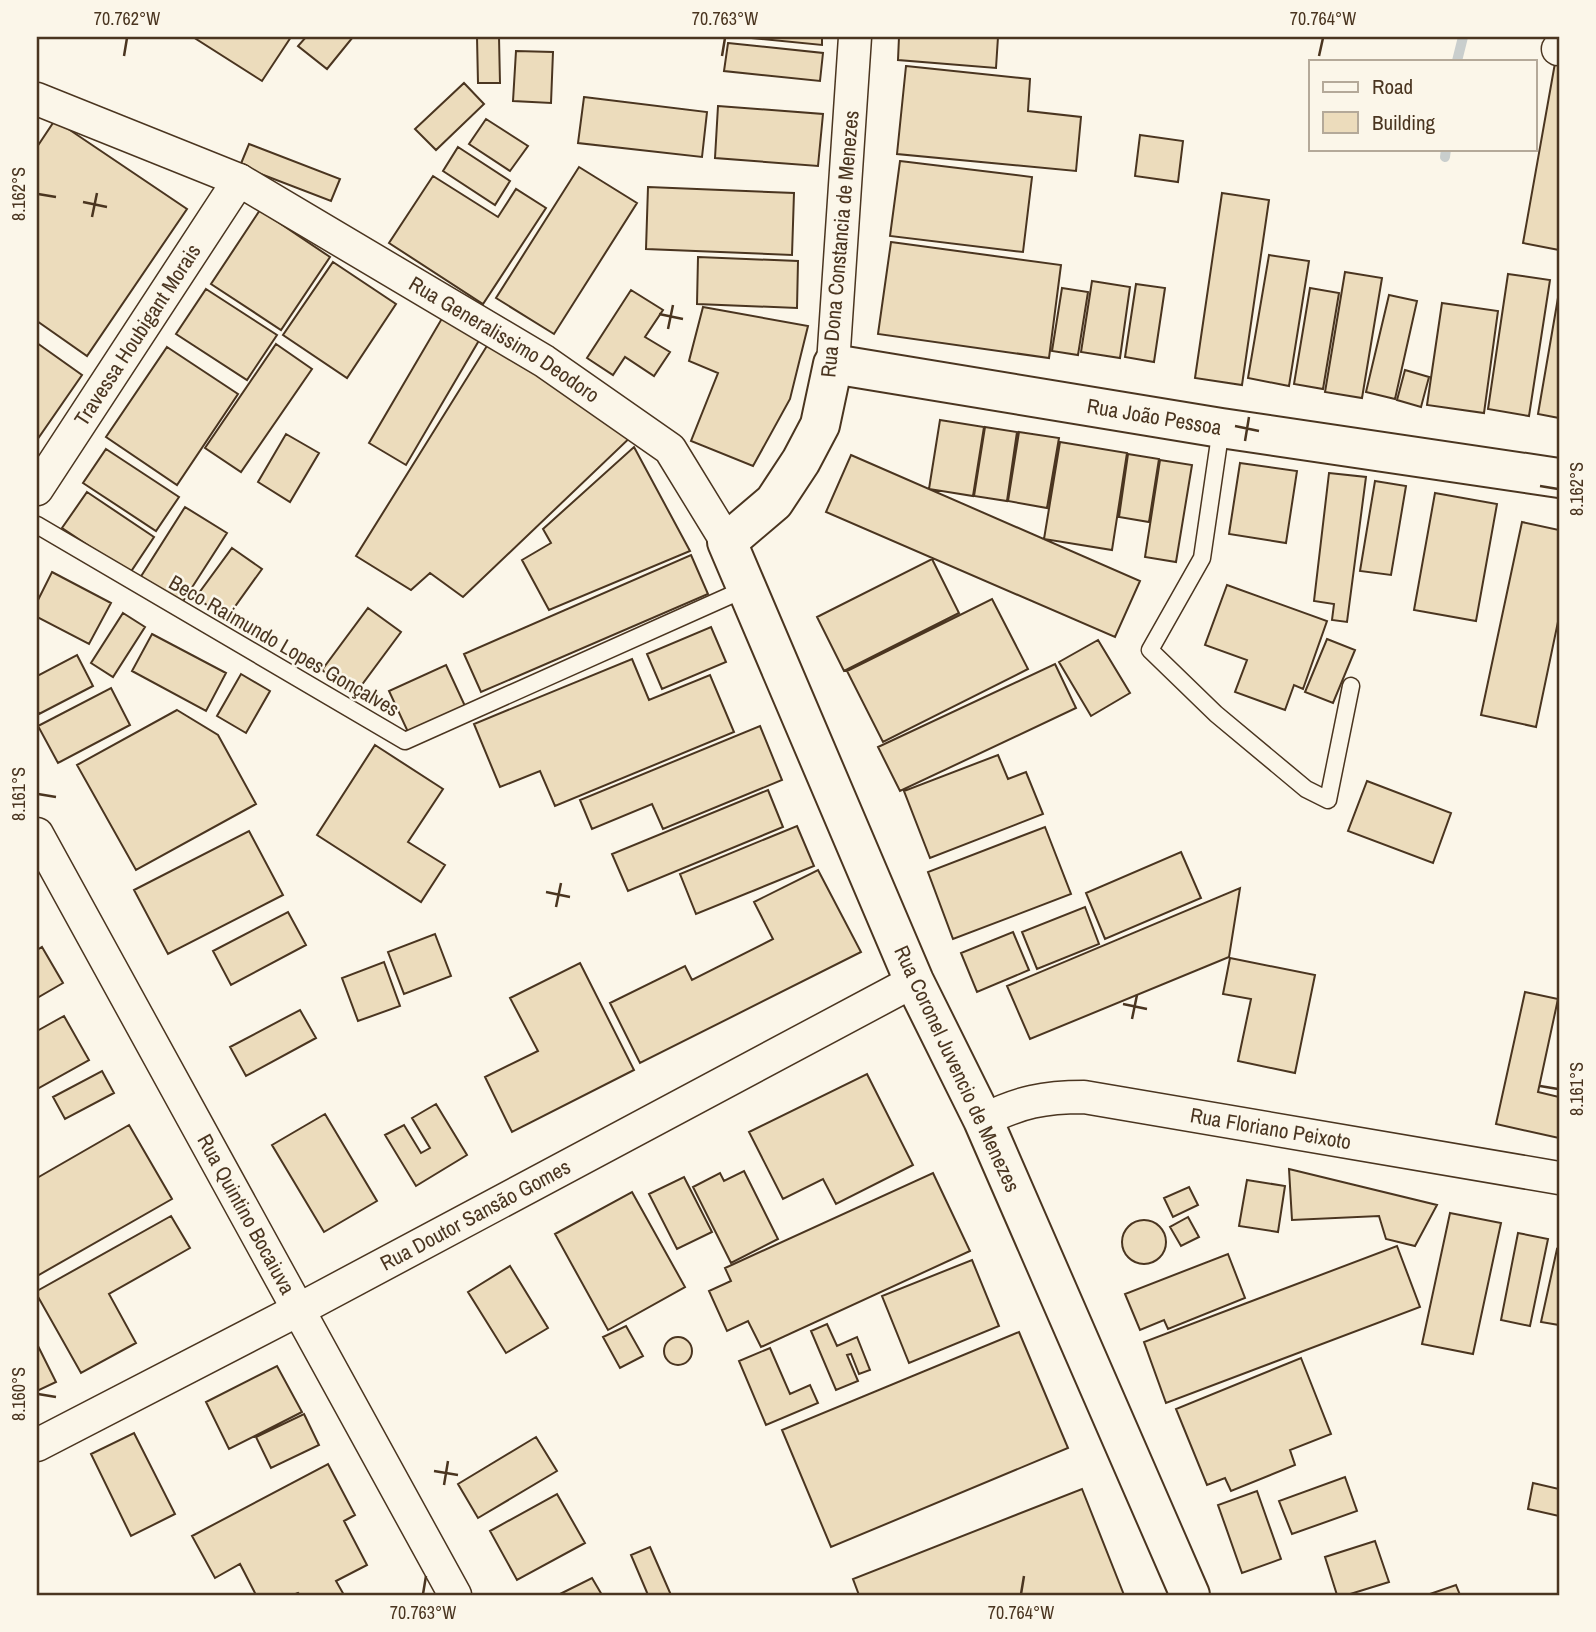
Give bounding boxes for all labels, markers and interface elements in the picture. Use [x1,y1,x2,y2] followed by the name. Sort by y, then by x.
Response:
[94,6,160,31] text: 70.762°W
[692,6,758,31] text: 70.763°W
[1290,6,1356,31] text: 70.764°W
[1309,60,1536,150] legend
[1372,72,1413,101] text: Road
[1372,108,1436,137] text: Building
[813,109,866,379] street label: Rua Dona Constancia de Menezes
[6,167,31,221] text: 8.162°S
[67,238,207,431] street label: Travessa Houbigant Morais
[404,269,605,409] street label: Rua Generalissimo Deodoro
[1085,391,1224,442] street label: Rua João Pessoa
[1564,462,1589,516] text: 8.162°S
[164,568,405,723] street label: Beco Raimundo Lopes Gonçalves
[6,767,31,821] text: 8.161°S
[887,941,1027,1197] street label: Rua Coronel Juvencio de Menezes
[1564,1062,1589,1116] text: 8.161°S
[1188,1100,1353,1156] street label: Rua Floriano Peixoto
[191,1129,302,1300] street label: Rua Quintino Bocaiuva
[375,1152,575,1277] street label: Rua Doutor Sansão Gomes
[6,1367,31,1421] text: 8.160°S
[390,1600,456,1625] text: 70.763°W
[988,1600,1054,1625] text: 70.764°W

